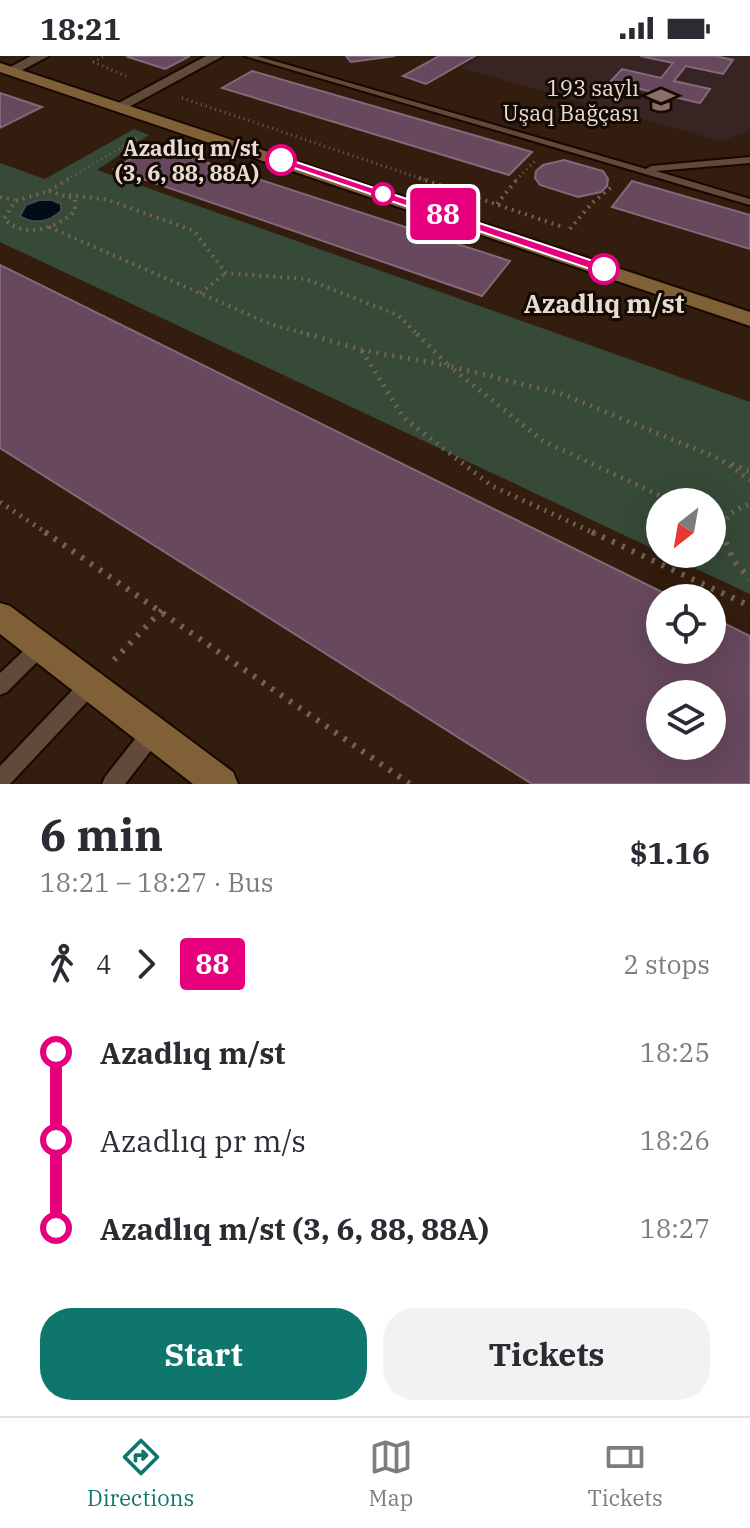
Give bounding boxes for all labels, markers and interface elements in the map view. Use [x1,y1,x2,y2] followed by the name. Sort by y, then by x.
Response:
[40,9,121,48] text: 18:21
[503,73,639,127] place label: 193 saylı Uşaq Bağçası
[646,85,676,115] school or university icon: 193 saylı Uşaq Bağçası
[115,133,259,187] place label: Azadlıq m/st (3, 6, 88, 88A)
[266,145,296,175] marker: Azadlıq m/st (3, 6, 88, 88A)
[372,183,394,205] unlabelled marker
[407,188,479,240] line badge: 88
[426,195,460,232] text: 88
[589,254,619,284] marker: Azadlıq m/st
[524,286,685,320] place label: Azadlıq m/st
[646,488,726,568] north arrow
[646,488,726,760] map controls
[646,584,726,664] button: locate
[646,680,726,760] button: layers
[40,806,163,863] text: 6 min
[630,833,710,872] text: $1.16
[40,865,274,899] text: 18:21 – 18:27 · Bus
[40,942,84,986] icon: walk
[124,942,168,986] icon: forward
[196,945,229,982] text: 88
[96,947,112,981] text: 4
[623,947,710,981] text: 2 stops
[100,1033,285,1072] text: Azadlıq m/st
[640,1035,710,1069] text: 18:25
[100,1121,306,1160] text: Azadlıq pr m/s
[640,1123,710,1157] text: 18:26
[100,1209,489,1248] text: Azadlıq m/st (3, 6, 88, 88A)
[640,1211,710,1245] text: 18:27
[40,1308,367,1400] button: Start
[383,1308,710,1400] button: Tickets
[87,1435,194,1512] tab: Directions
[369,1435,413,1512] tab: Map
[587,1435,663,1512] tab: Tickets

